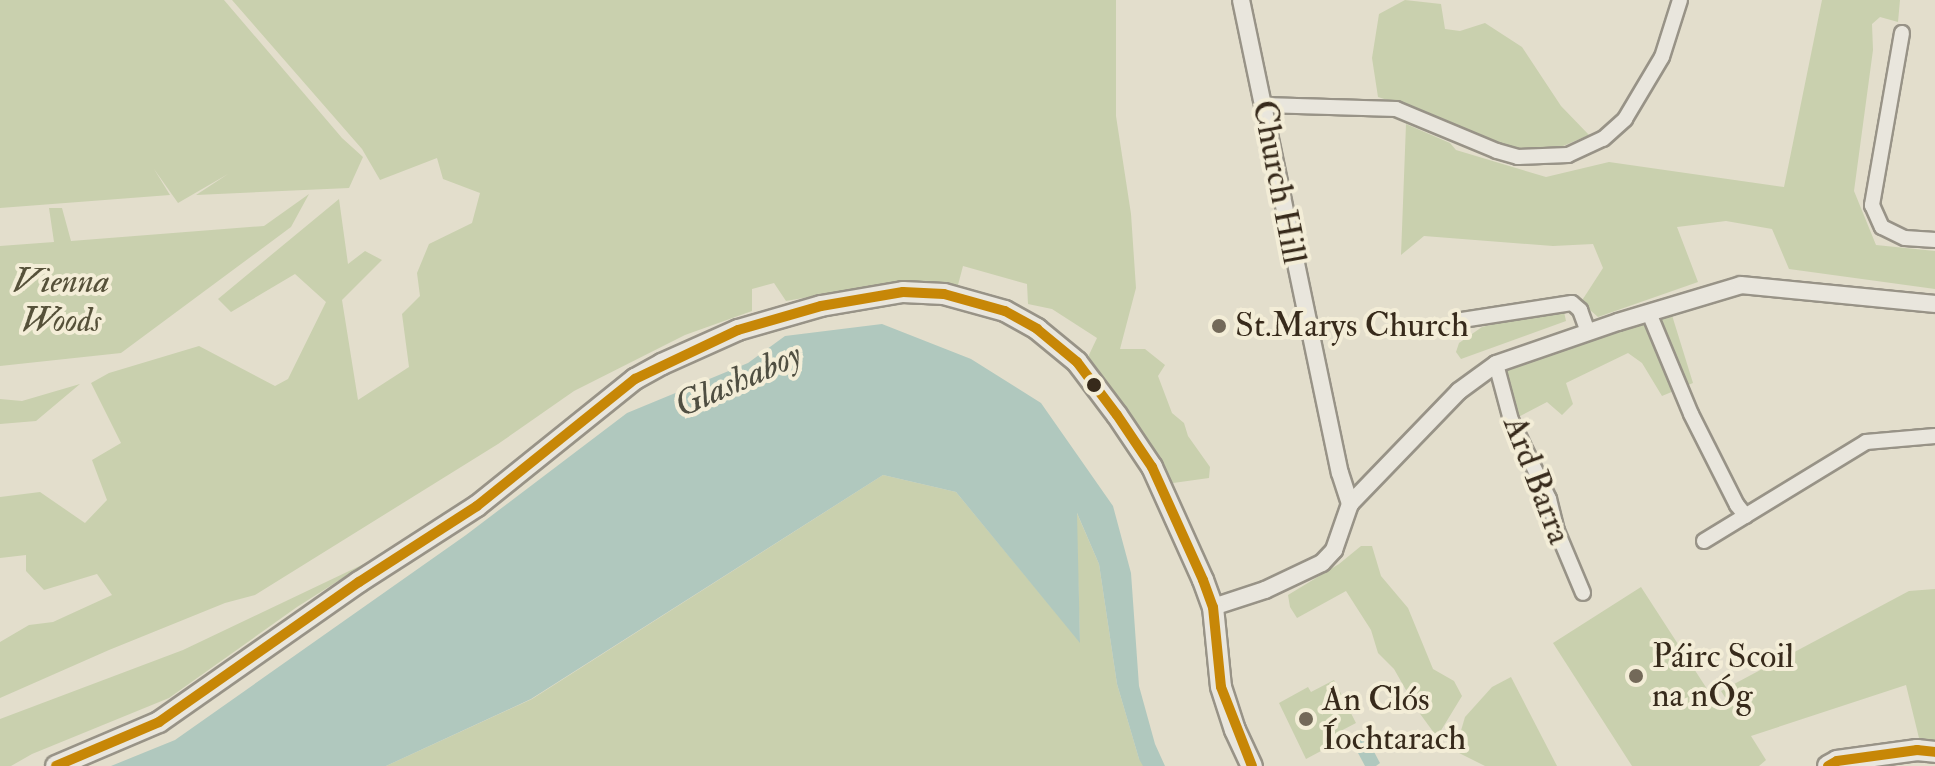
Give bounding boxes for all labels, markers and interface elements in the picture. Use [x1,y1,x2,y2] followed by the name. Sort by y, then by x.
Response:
[1243,97,1315,267] street label: Church Hill
[12,261,110,340] park label: Vienna Woods
[1235,306,1469,346] place label: St.Marys Church
[1210,317,1228,335] marker: St.Marys Church
[668,333,808,427] water label: Glashaboy
[1086,377,1102,393] unlabelled marker
[1494,410,1580,550] street label: Ard Barra
[1652,636,1794,716] place label: Páirc Scoil na nÓg
[1627,667,1645,685] marker: Páirc Scoil na nÓg
[1322,679,1466,758] place label: An Clós Íochtarach
[1297,710,1315,728] marker: An Clós Íochtarach

